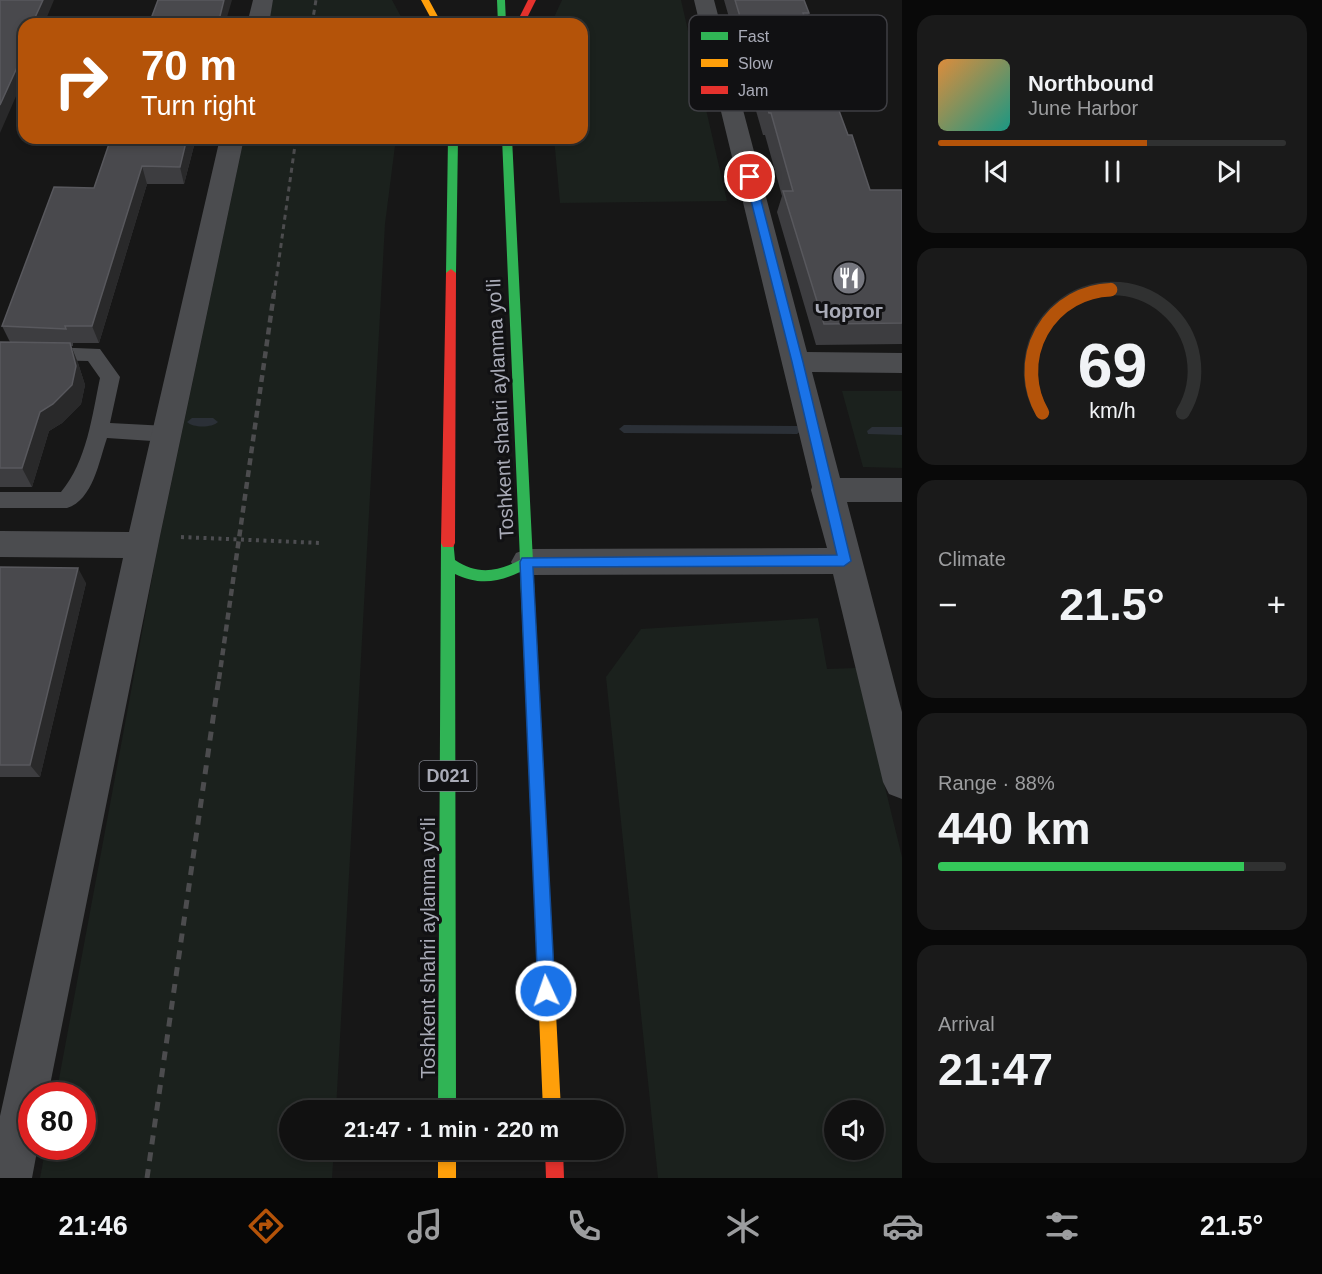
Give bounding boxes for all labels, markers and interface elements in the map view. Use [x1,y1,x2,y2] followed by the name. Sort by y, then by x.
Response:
[689,15,887,111] legend
[738,28,770,45] text: Fast
[42,42,120,120] icon: right
[141,42,237,89] text: 70 m
[738,55,773,72] text: Slow
[1028,71,1154,96] text: Northbound
[738,82,768,99] text: Jam
[141,91,256,121] text: Turn right
[1028,97,1138,119] text: June Harbor
[724,151,775,202] pin
[980,155,1013,188] icon: previous
[1096,155,1129,188] icon: pause
[1212,155,1245,188] icon: next
[733,160,766,193] icon: arrive
[831,260,867,296] restaurant icon: Чортог
[482,278,518,540] street label: Toshkent shahri aylanma yoʻli
[815,300,883,322] place label: Чортог
[1077,332,1147,401] text: 69
[1089,400,1135,424] text: km/h
[938,548,1006,570] text: Climate
[1059,579,1165,630] text: 21.5°
[938,586,957,623] text: −
[1267,586,1286,623] text: +
[420,761,476,791] road number: D021
[938,772,1055,794] text: Range · 88%
[938,803,1091,854] text: 440 km
[417,817,439,1079] street label: Toshkent shahri aylanma yoʻli
[514,959,578,1023] position arrow
[938,1013,995,1035] text: Arrival
[938,1044,1053,1095] text: 21:47
[18,1082,96,1160] speed limit sign: 80
[824,1100,884,1160] map controls
[824,1100,884,1160] button: sound
[344,1117,559,1142] text: 21:47 · 1 min · 220 m
[245,1205,287,1247] icon: directions
[404,1205,446,1247] icon: music
[563,1205,605,1247] icon: phone
[722,1205,764,1247] icon: climate
[882,1205,924,1247] icon: car
[1041,1205,1083,1247] icon: filters
[59,1211,128,1241] text: 21:46
[1200,1211,1263,1241] text: 21.5°

